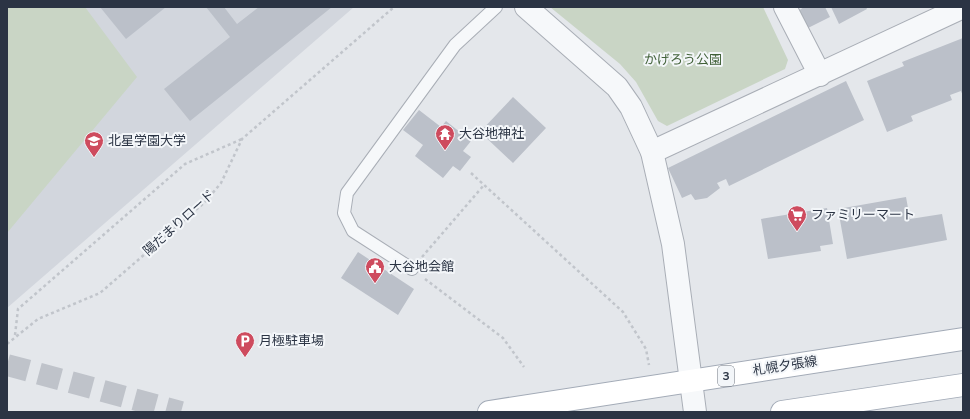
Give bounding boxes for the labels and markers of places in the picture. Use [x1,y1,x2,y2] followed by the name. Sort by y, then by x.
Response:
[434,123,456,151] temple icon: 大谷地神社
[459,125,524,143] place label: 大谷地神社
[83,130,105,158] school or university icon: 北星学園大学
[108,132,186,150] place label: 北星学園大学
[786,204,808,232] supermarket icon: ファミリーマート
[811,206,915,224] place label: ファミリーマート
[364,256,386,284] public building icon: 大谷地会館
[389,258,454,276] place label: 大谷地会館
[234,330,256,358] parking icon: 月極駐車場
[259,332,324,350] place label: 月極駐車場

